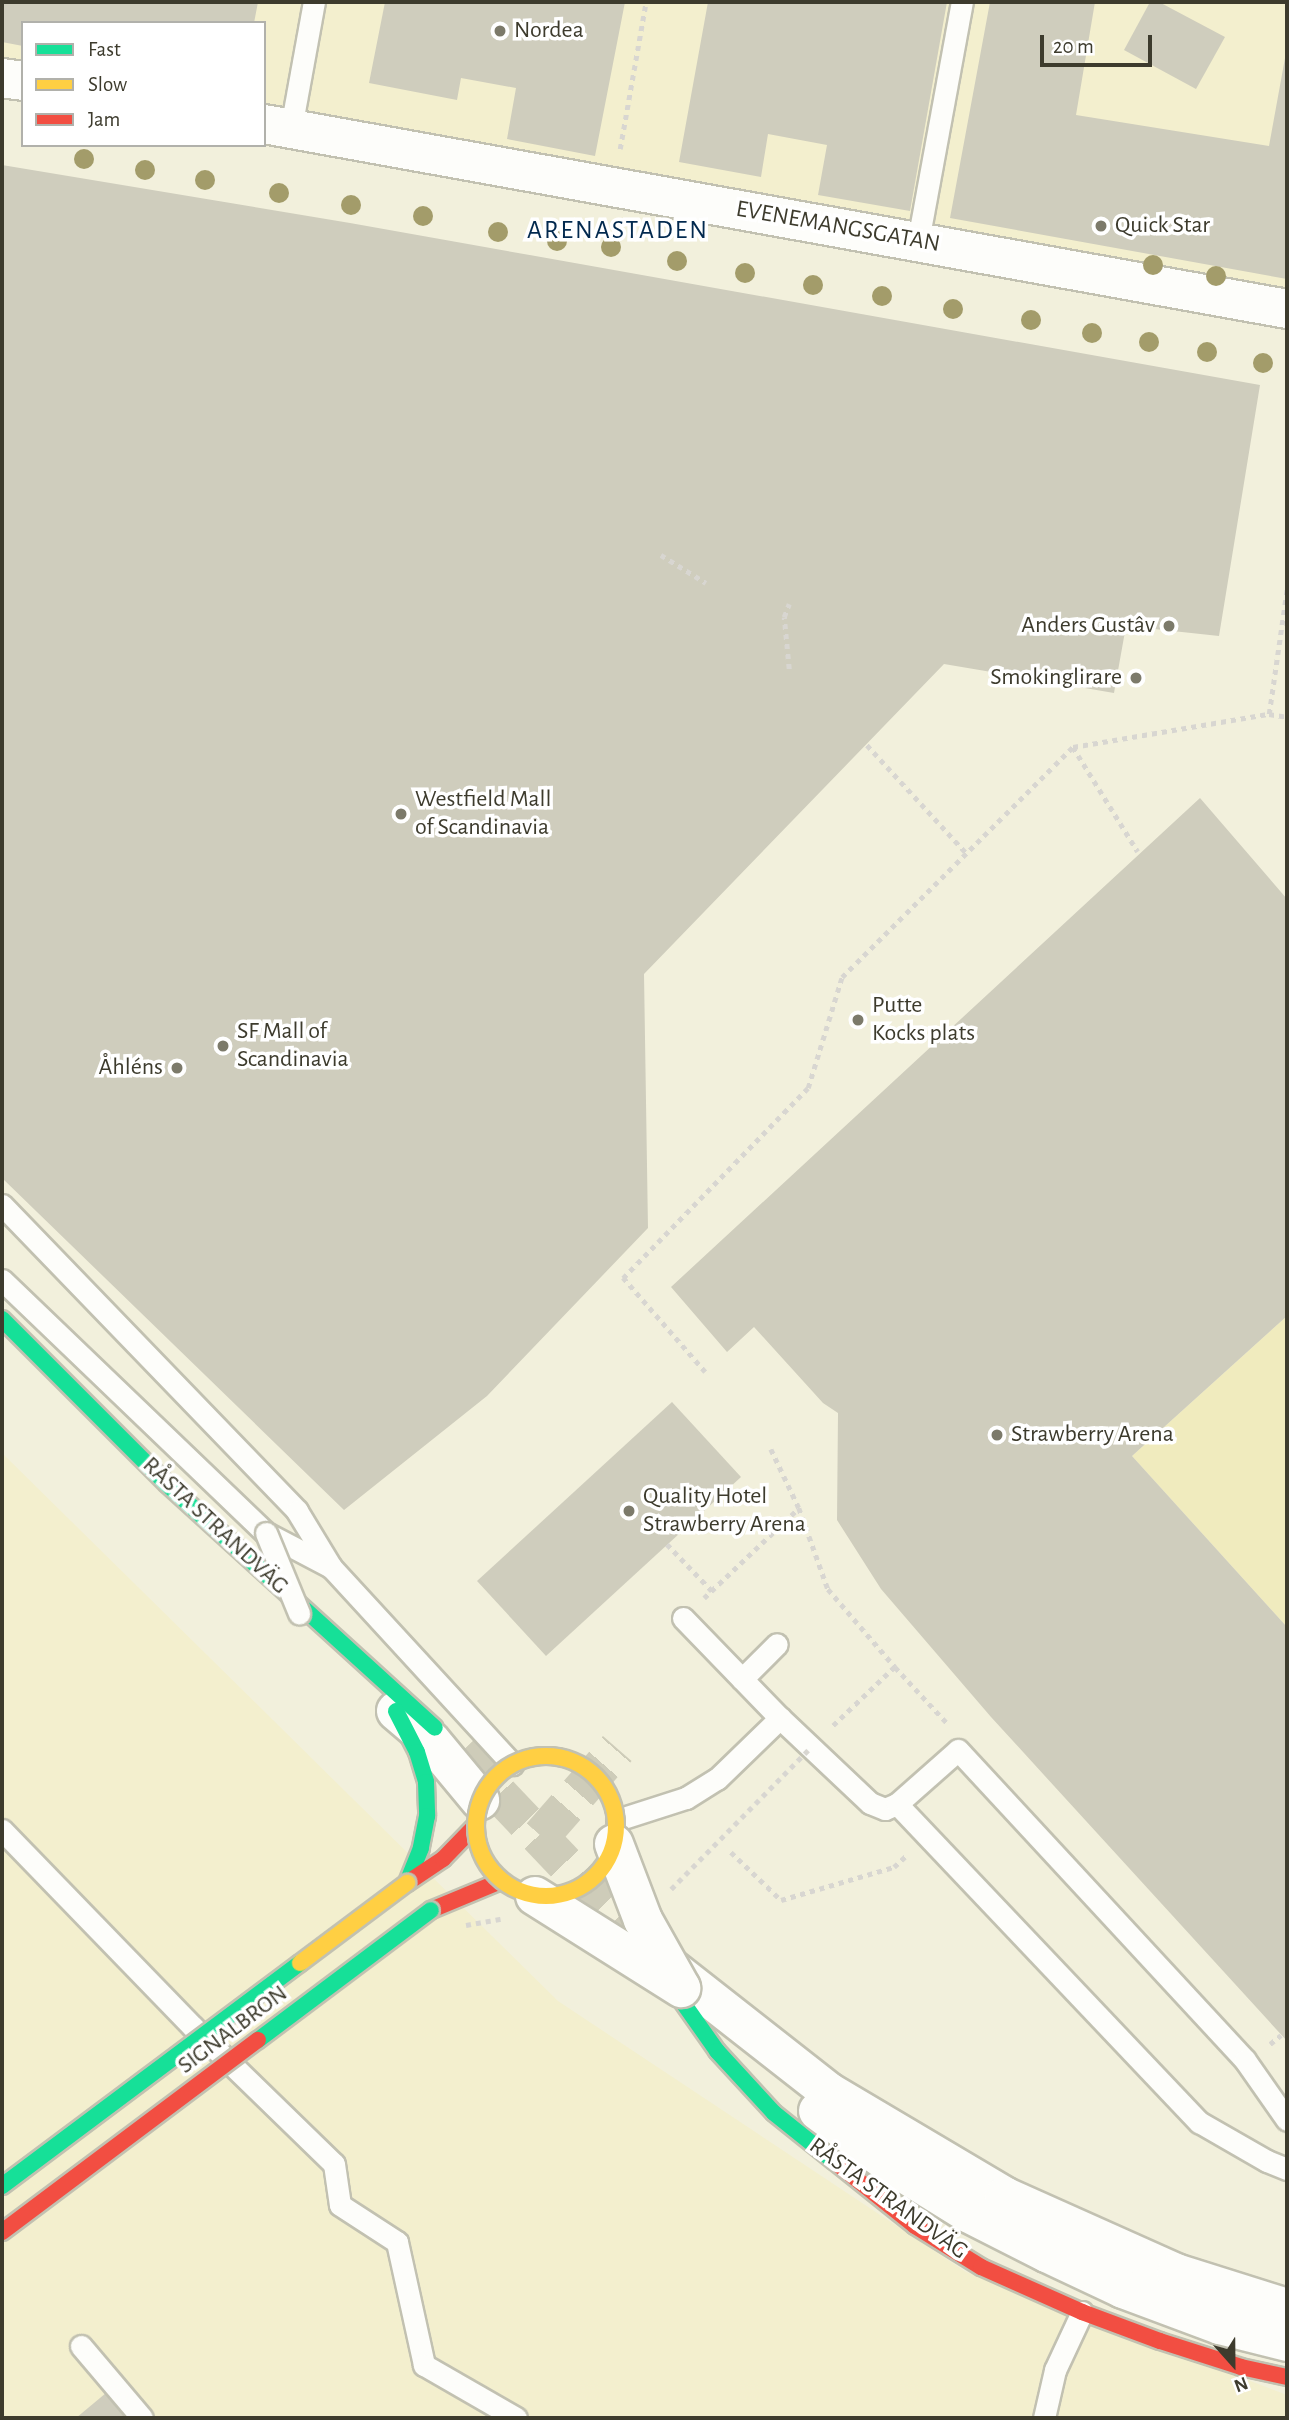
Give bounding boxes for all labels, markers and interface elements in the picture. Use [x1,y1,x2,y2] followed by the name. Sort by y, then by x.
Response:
[514,17,584,45] place label: Nordea
[21,21,266,147] legend
[1044,21,1156,65] scale bar
[492,23,508,39] marker: Nordea
[1053,36,1094,57] text: 20 m
[88,39,121,60] text: Fast
[88,74,127,95] text: Slow
[88,109,120,130] text: Jam
[734,195,942,259] street label: EVENEMANGSGATAN
[1115,212,1210,240] place label: Quick Star
[528,215,708,247] district label: ARENASTADEN
[1093,218,1109,234] marker: Quick Star
[1021,612,1155,640] place label: Anders Gustâv
[1161,618,1177,634] marker: Anders Gustâv
[990,664,1122,692] place label: Smokinglirare
[1128,670,1144,686] marker: Smokinglirare
[415,786,551,842] place label: Westfield Mall of Scandinavia
[393,806,409,822] marker: Westfield Mall of Scandinavia
[872,992,975,1048] place label: Putte Kocks plats
[850,1012,866,1028] marker: Putte Kocks plats
[237,1018,349,1074] place label: SF Mall of Scandinavia
[215,1038,231,1054] marker: SF Mall of Scandinavia
[98,1054,163,1082] place label: Åhléns
[169,1060,185,1076] marker: Åhléns
[1011,1421,1174,1449] place label: Strawberry Arena
[989,1427,1005,1443] marker: Strawberry Arena
[136,1451,294,1601] street label: RÅSTA STRANDVÄG
[643,1483,806,1539] place label: Quality Hotel Strawberry Arena
[621,1503,637,1519] marker: Quality Hotel Strawberry Arena
[173,1980,293,2080] street label: SIGNALBRON
[803,2132,973,2266] street label: RÅSTA STRANDVÄG
[1198,2329,1268,2399] north arrow
[1231,2373,1250,2395] text: N

